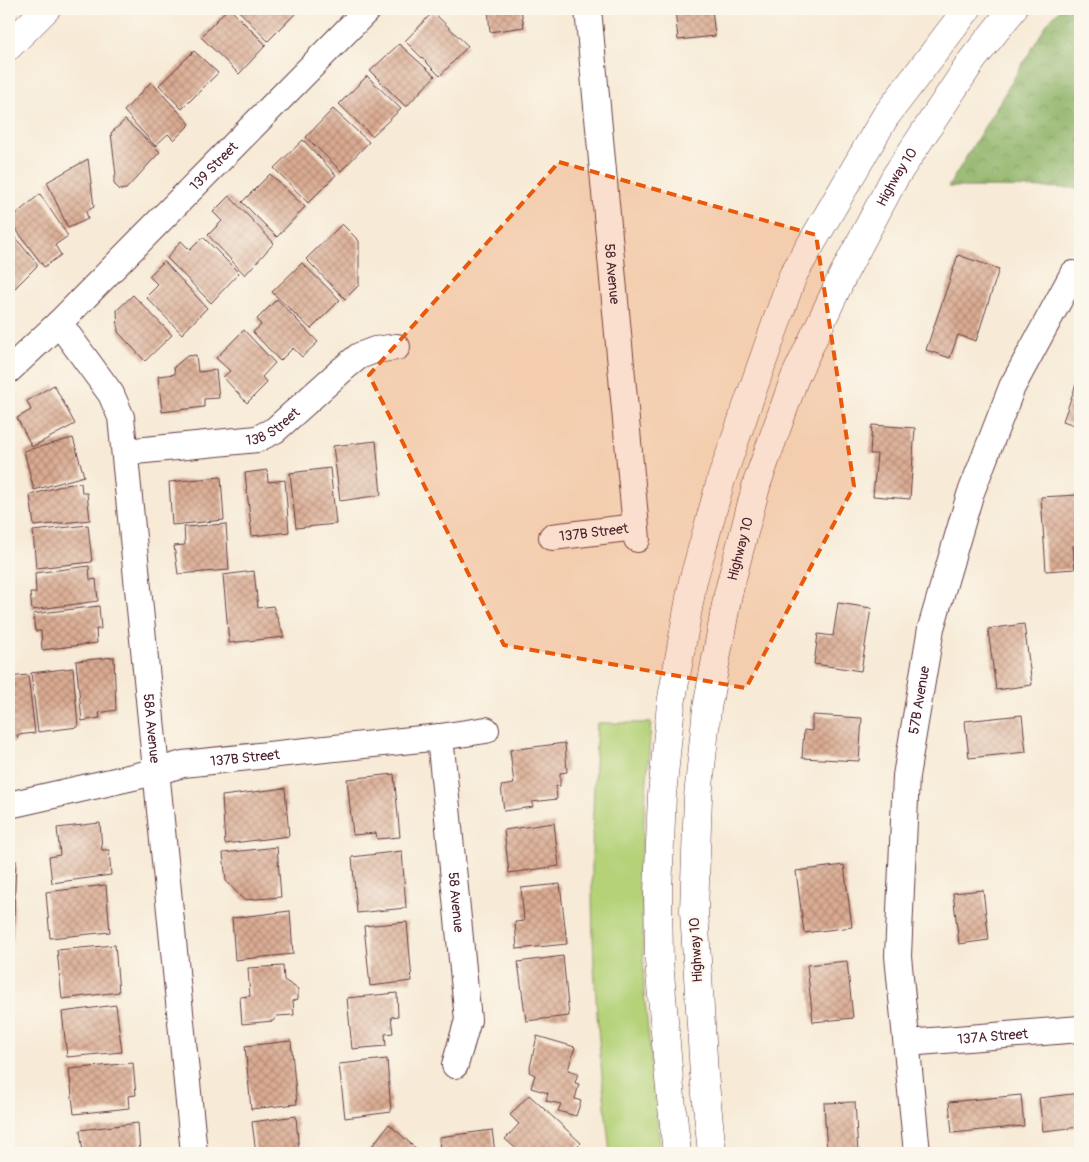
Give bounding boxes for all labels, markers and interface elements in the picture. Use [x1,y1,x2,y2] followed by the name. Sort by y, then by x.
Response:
[186,138,241,194] street label: 139 Street
[873,144,921,209] street label: Highway 10
[601,243,624,305] street label: 58 Avenue
[245,403,303,449] street label: 138 Street
[723,515,756,582] street label: Highway 10
[558,519,630,545] street label: 137B Street
[905,665,933,736] street label: 57B Avenue
[140,693,164,764] street label: 58A Avenue
[209,745,281,770] street label: 137B Street
[445,871,468,933] street label: 58 Avenue
[686,917,706,983] street label: Highway 10
[957,1025,1029,1047] street label: 137A Street

